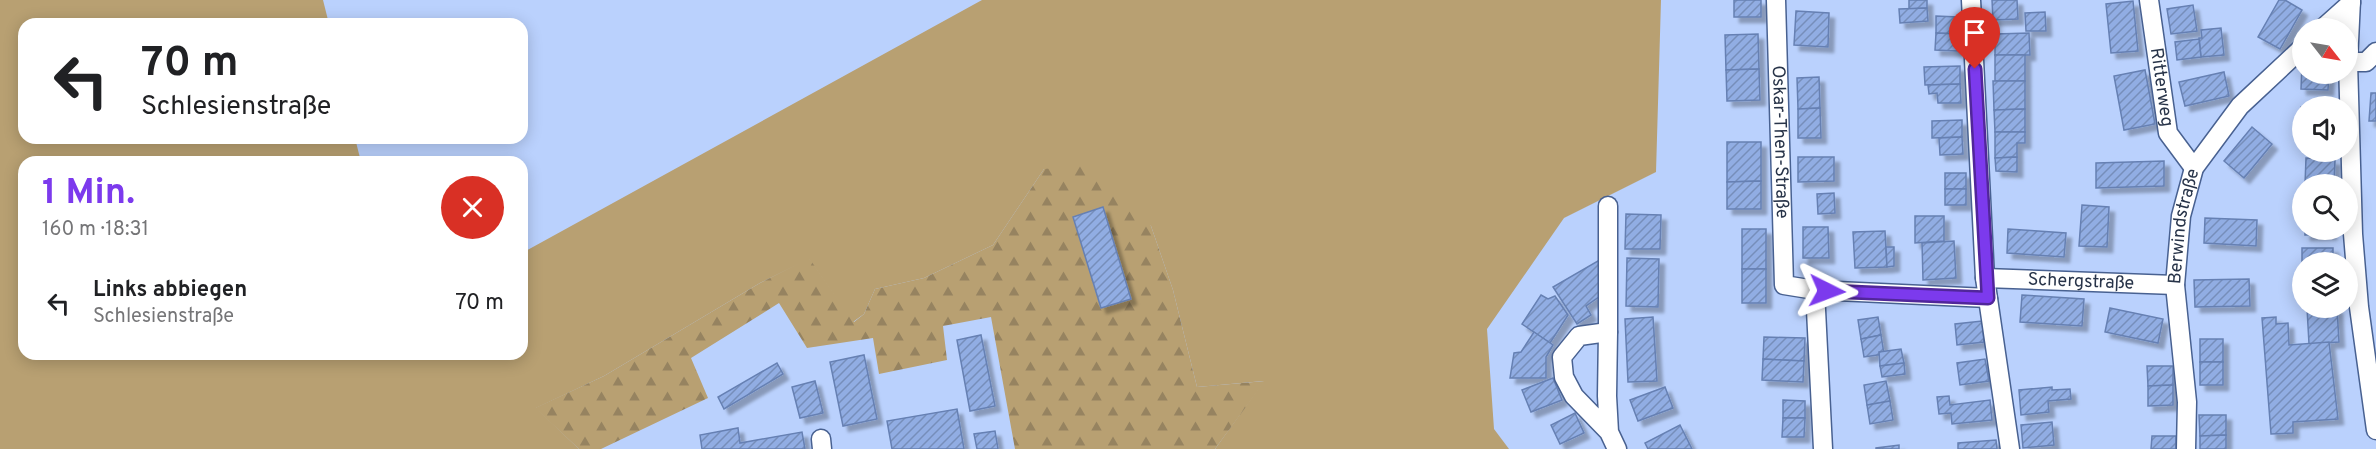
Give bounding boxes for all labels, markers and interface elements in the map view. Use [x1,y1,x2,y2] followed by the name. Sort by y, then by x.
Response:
[1949,7,2000,69] pin
[1958,16,1991,49] icon: arrive
[2292,18,2358,84] north arrow
[2292,18,2358,318] map controls
[141,38,239,91] text: 70 m
[42,42,120,120] icon: left
[2144,46,2178,128] street label: Ritterweg
[1766,65,1794,219] street label: Oskar-Then-Straße
[141,90,331,124] text: Schlesienstraße
[2292,96,2358,162] button: sound
[2164,166,2205,285] street label: Berwindstraße
[42,171,135,217] text: 1 Min.
[2292,174,2358,240] button: search
[441,176,504,239] button: close
[42,217,149,243] text: 160 m · 18:31
[2292,252,2358,318] button: layers
[1795,259,1859,323] position arrow
[2027,268,2135,295] street label: Schergstraße
[93,277,247,304] text: Links abbiegen
[42,287,75,320] icon: left
[455,290,504,317] text: 70 m
[93,304,234,330] text: Schlesienstraße

